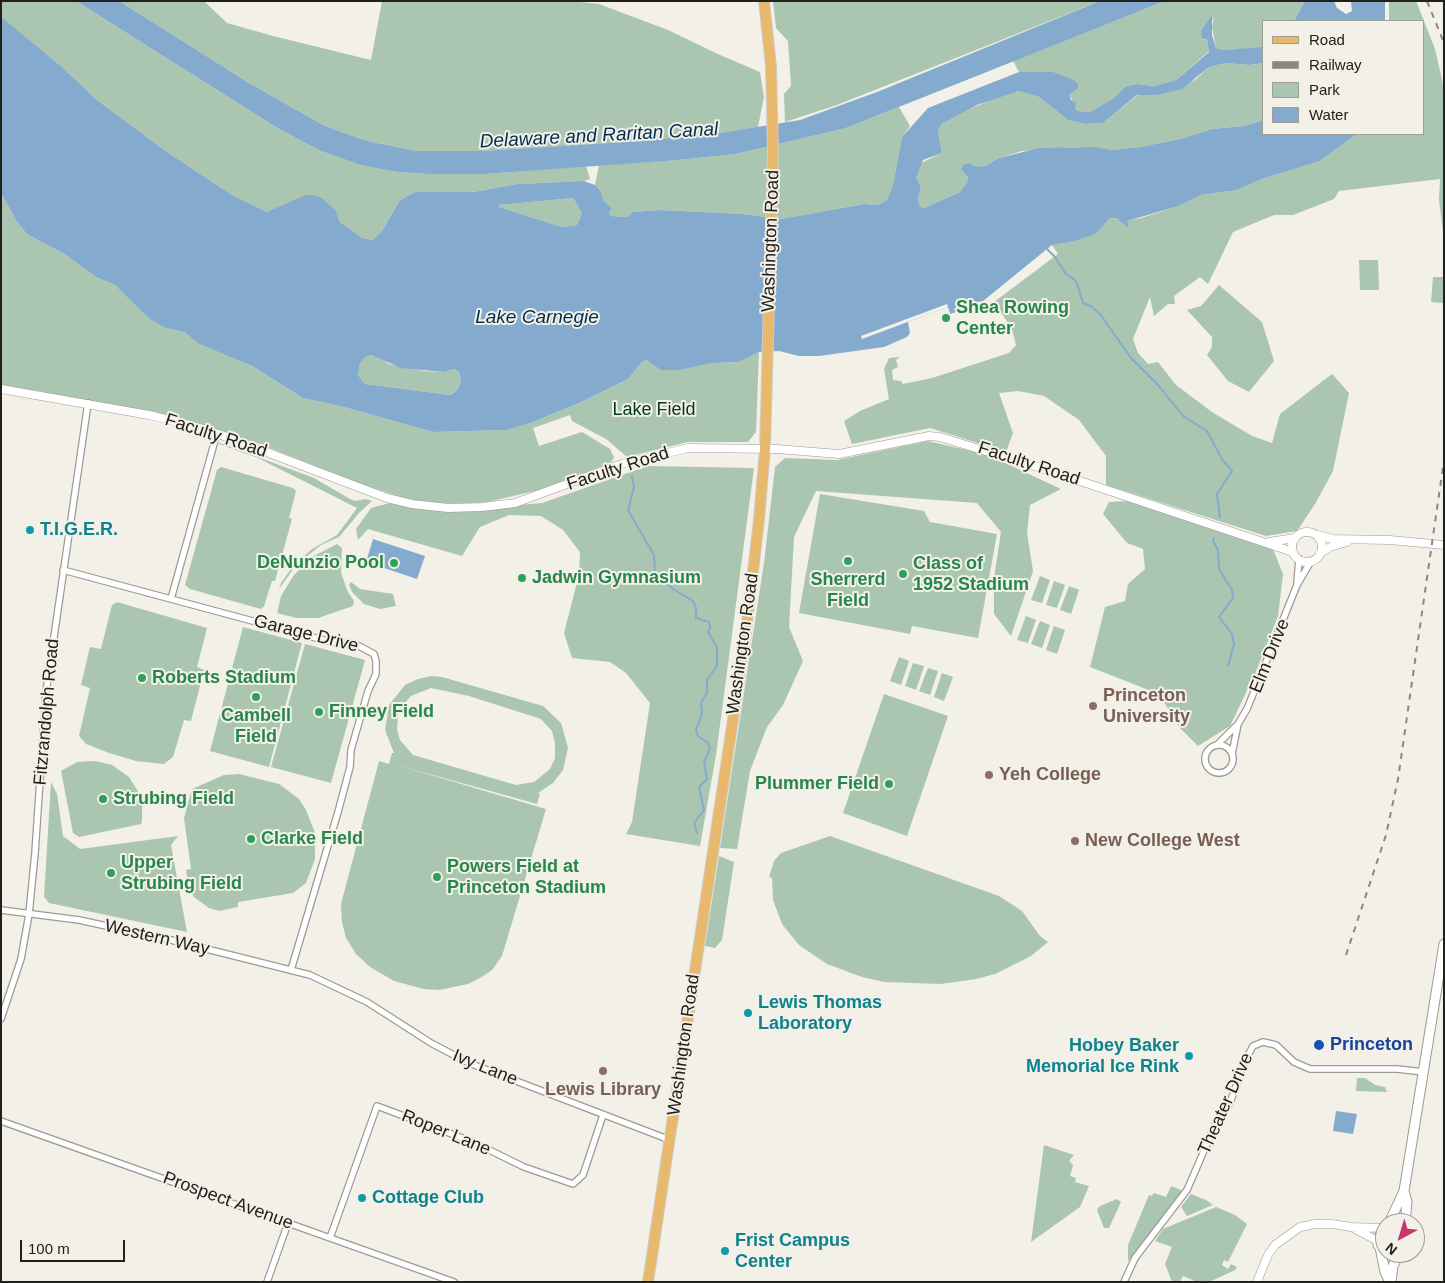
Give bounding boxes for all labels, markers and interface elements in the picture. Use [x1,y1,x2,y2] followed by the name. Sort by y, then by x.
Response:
[1262,20,1425,135] legend
[1309,31,1345,48] text: Road
[1309,56,1362,73] text: Railway
[1309,81,1340,98] text: Park
[1309,106,1348,123] text: Water
[479,118,719,154] water label: Delaware and Raritan Canal
[758,169,784,313] street label: Washington Road
[956,297,1069,340] place label: Shea Rowing Center
[475,307,599,329] water label: Lake Carnegie
[940,312,952,324] marker: Shea Rowing Center
[612,399,696,421] park label: Lake Field
[162,409,270,463] street label: Faculty Road
[975,437,1083,491] street label: Faculty Road
[564,442,672,496] street label: Faculty Road
[40,519,118,541] place label: T.I.G.E.R.
[24,524,36,536] marker: T.I.G.E.R.
[257,552,384,574] place label: DeNunzio Pool
[913,553,1029,596] place label: Class of 1952 Stadium
[842,555,854,567] marker: Sherrerd Field
[388,557,400,569] marker: DeNunzio Pool
[532,567,701,589] place label: Jadwin Gymnasium
[897,568,909,580] marker: Class of 1952 Stadium
[810,569,886,612] place label: Sherrerd Field
[516,572,528,584] marker: Jadwin Gymnasium
[722,572,764,716] street label: Washington Road
[251,611,361,657] street label: Garage Drive
[1245,616,1295,696] street label: Elm Drive
[30,638,64,786] street label: Fitzrandolph Road
[152,667,296,689] place label: Roberts Stadium
[136,672,148,684] marker: Roberts Stadium
[1103,685,1190,728] place label: Princeton University
[250,691,262,703] marker: Cambell Field
[1087,700,1099,712] marker: Princeton University
[329,701,434,723] place label: Finney Field
[221,705,291,748] place label: Cambell Field
[313,706,325,718] marker: Finney Field
[999,764,1101,786] place label: Yeh College
[983,769,995,781] marker: Yeh College
[755,773,879,795] place label: Plummer Field
[883,778,895,790] marker: Plummer Field
[113,788,234,810] place label: Strubing Field
[97,793,109,805] marker: Strubing Field
[261,828,363,850] place label: Clarke Field
[1085,830,1240,852] place label: New College West
[245,833,257,845] marker: Clarke Field
[1069,835,1081,847] marker: New College West
[121,852,242,894] place label: Upper Strubing Field
[447,856,606,899] place label: Powers Field at Princeton Stadium
[105,867,117,879] marker: Upper Strubing Field
[431,871,443,883] marker: Powers Field at Princeton Stadium
[102,915,212,961] street label: Western Way
[663,973,705,1117] street label: Washington Road
[758,992,882,1034] place label: Lewis Thomas Laboratory
[742,1007,754,1019] marker: Lewis Thomas Laboratory
[1330,1034,1413,1056] place label: Princeton
[1026,1035,1179,1078] place label: Hobey Baker Memorial Ice Rink
[1312,1038,1326,1052] marker: Princeton
[449,1045,521,1091] street label: Ivy Lane
[1183,1050,1195,1062] marker: Hobey Baker Memorial Ice Rink
[1194,1050,1258,1158] street label: Theater Drive
[597,1065,609,1077] marker: Lewis Library
[545,1079,661,1101] place label: Lewis Library
[398,1105,494,1161] street label: Roper Lane
[160,1167,296,1235] street label: Prospect Avenue
[372,1187,484,1209] place label: Cottage Club
[356,1192,368,1204] marker: Cottage Club
[1375,1213,1425,1263] north arrow
[22,1230,128,1262] scale bar
[735,1230,850,1272] place label: Frist Campus Center
[1382,1239,1400,1258] text: N
[28,1240,70,1257] text: 100 m
[719,1245,731,1257] marker: Frist Campus Center

